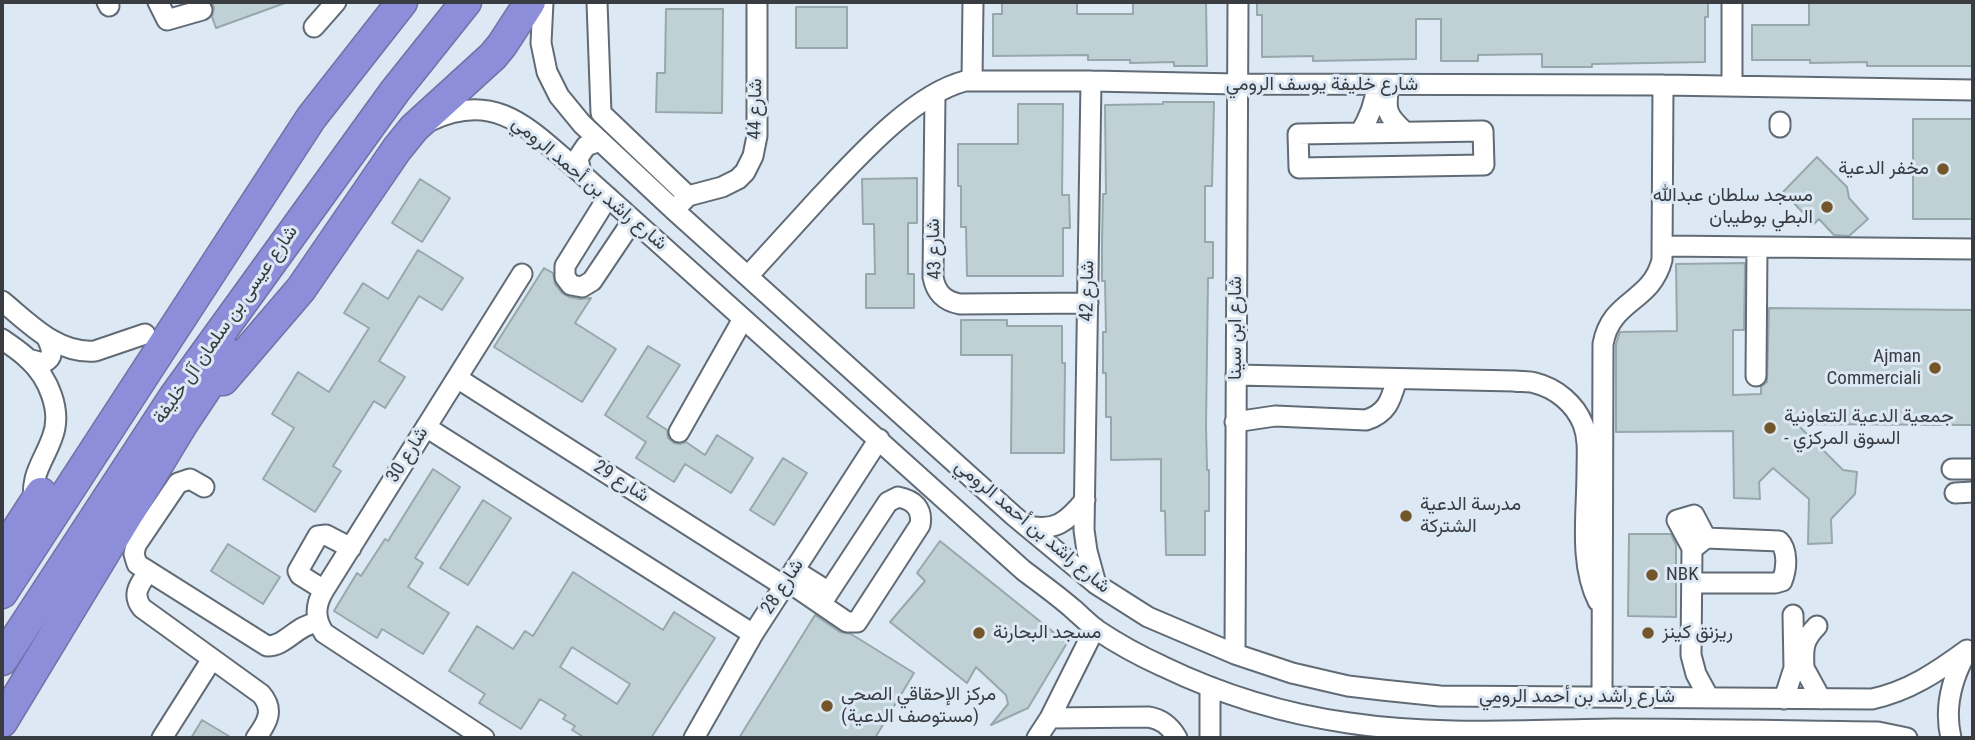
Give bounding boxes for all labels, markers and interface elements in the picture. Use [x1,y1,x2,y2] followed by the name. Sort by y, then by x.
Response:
[1226,74,1418,96] street label: شارع خليفة يوسف الرومي
[744,78,768,140] street label: شارع 44
[507,112,671,256] street label: شارع راشد بن أحمد الرومي
[1838,158,1929,180] place label: مخفر الدعية
[1935,161,1951,177] marker: مخفر الدعية
[1653,185,1813,229] place label: مسجد سلطان عبدالله البطي بوطيبان
[1819,199,1835,215] marker: مسجد سلطان عبدالله البطي بوطيبان
[923,218,947,280] street label: شارع 43
[149,221,303,429] street label: شارع عيسى بن سلمان آل خليفة
[1076,260,1100,322] street label: شارع 42
[1225,276,1247,380] street label: شارع ابن سينا
[1827,346,1921,390] place label: Ajman Commerciali
[1927,360,1943,376] marker: Ajman Commerciali
[1784,406,1954,450] place label: جمعية الدعية التعاونية - السوق المركزي
[1762,420,1778,436] marker: جمعية الدعية التعاونية - السوق المركزي
[382,423,434,487] street label: شارع 30
[950,455,1114,599] street label: شارع راشد بن أحمد الرومي
[589,456,653,508] street label: شارع 29
[1420,494,1521,538] place label: مدرسة الدعية الشتركة
[1398,508,1414,524] marker: مدرسة الدعية الشتركة
[757,555,809,619] street label: شارع 28
[1666,564,1699,586] place label: NBK
[1644,567,1660,583] marker: NBK
[993,622,1101,644] place label: مسجد البحارنة
[1662,622,1733,644] place label: ريزنق كينز
[971,625,987,641] marker: مسجد البحارنة
[1640,625,1656,641] marker: ريزنق كينز
[841,684,996,728] place label: مركز الإحقاقي الصحي (مستوصف الدعية)
[1479,686,1675,708] street label: شارع راشد بن أحمد الرومي
[819,698,835,714] marker: مركز الإحقاقي الصحي (مستوصف الدعية)

